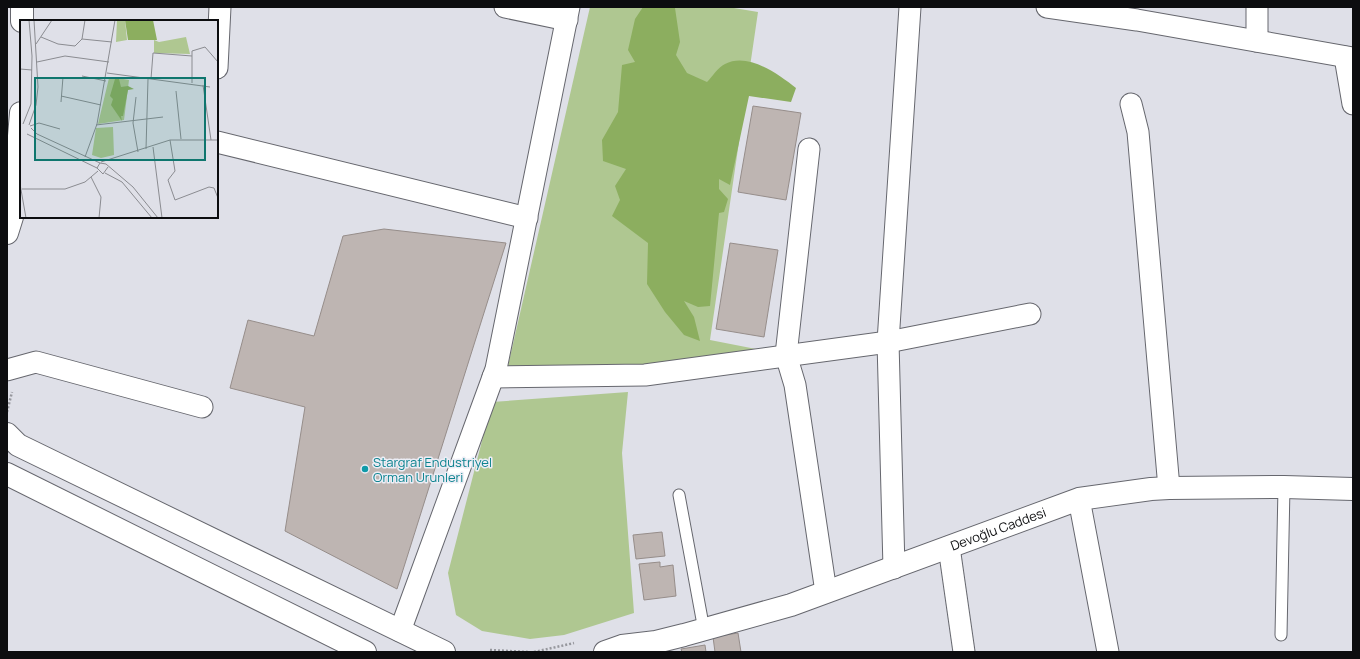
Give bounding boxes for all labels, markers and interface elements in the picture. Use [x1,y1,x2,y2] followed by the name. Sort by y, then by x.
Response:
[20,20,218,218] inset map
[373,453,492,486] place label: Stargraf Endustriyel Orman Urunleri
[360,464,370,474] marker: Stargraf Endustriyel Orman Urunleri
[948,503,1049,555] street label: Devoğlu Caddesi

